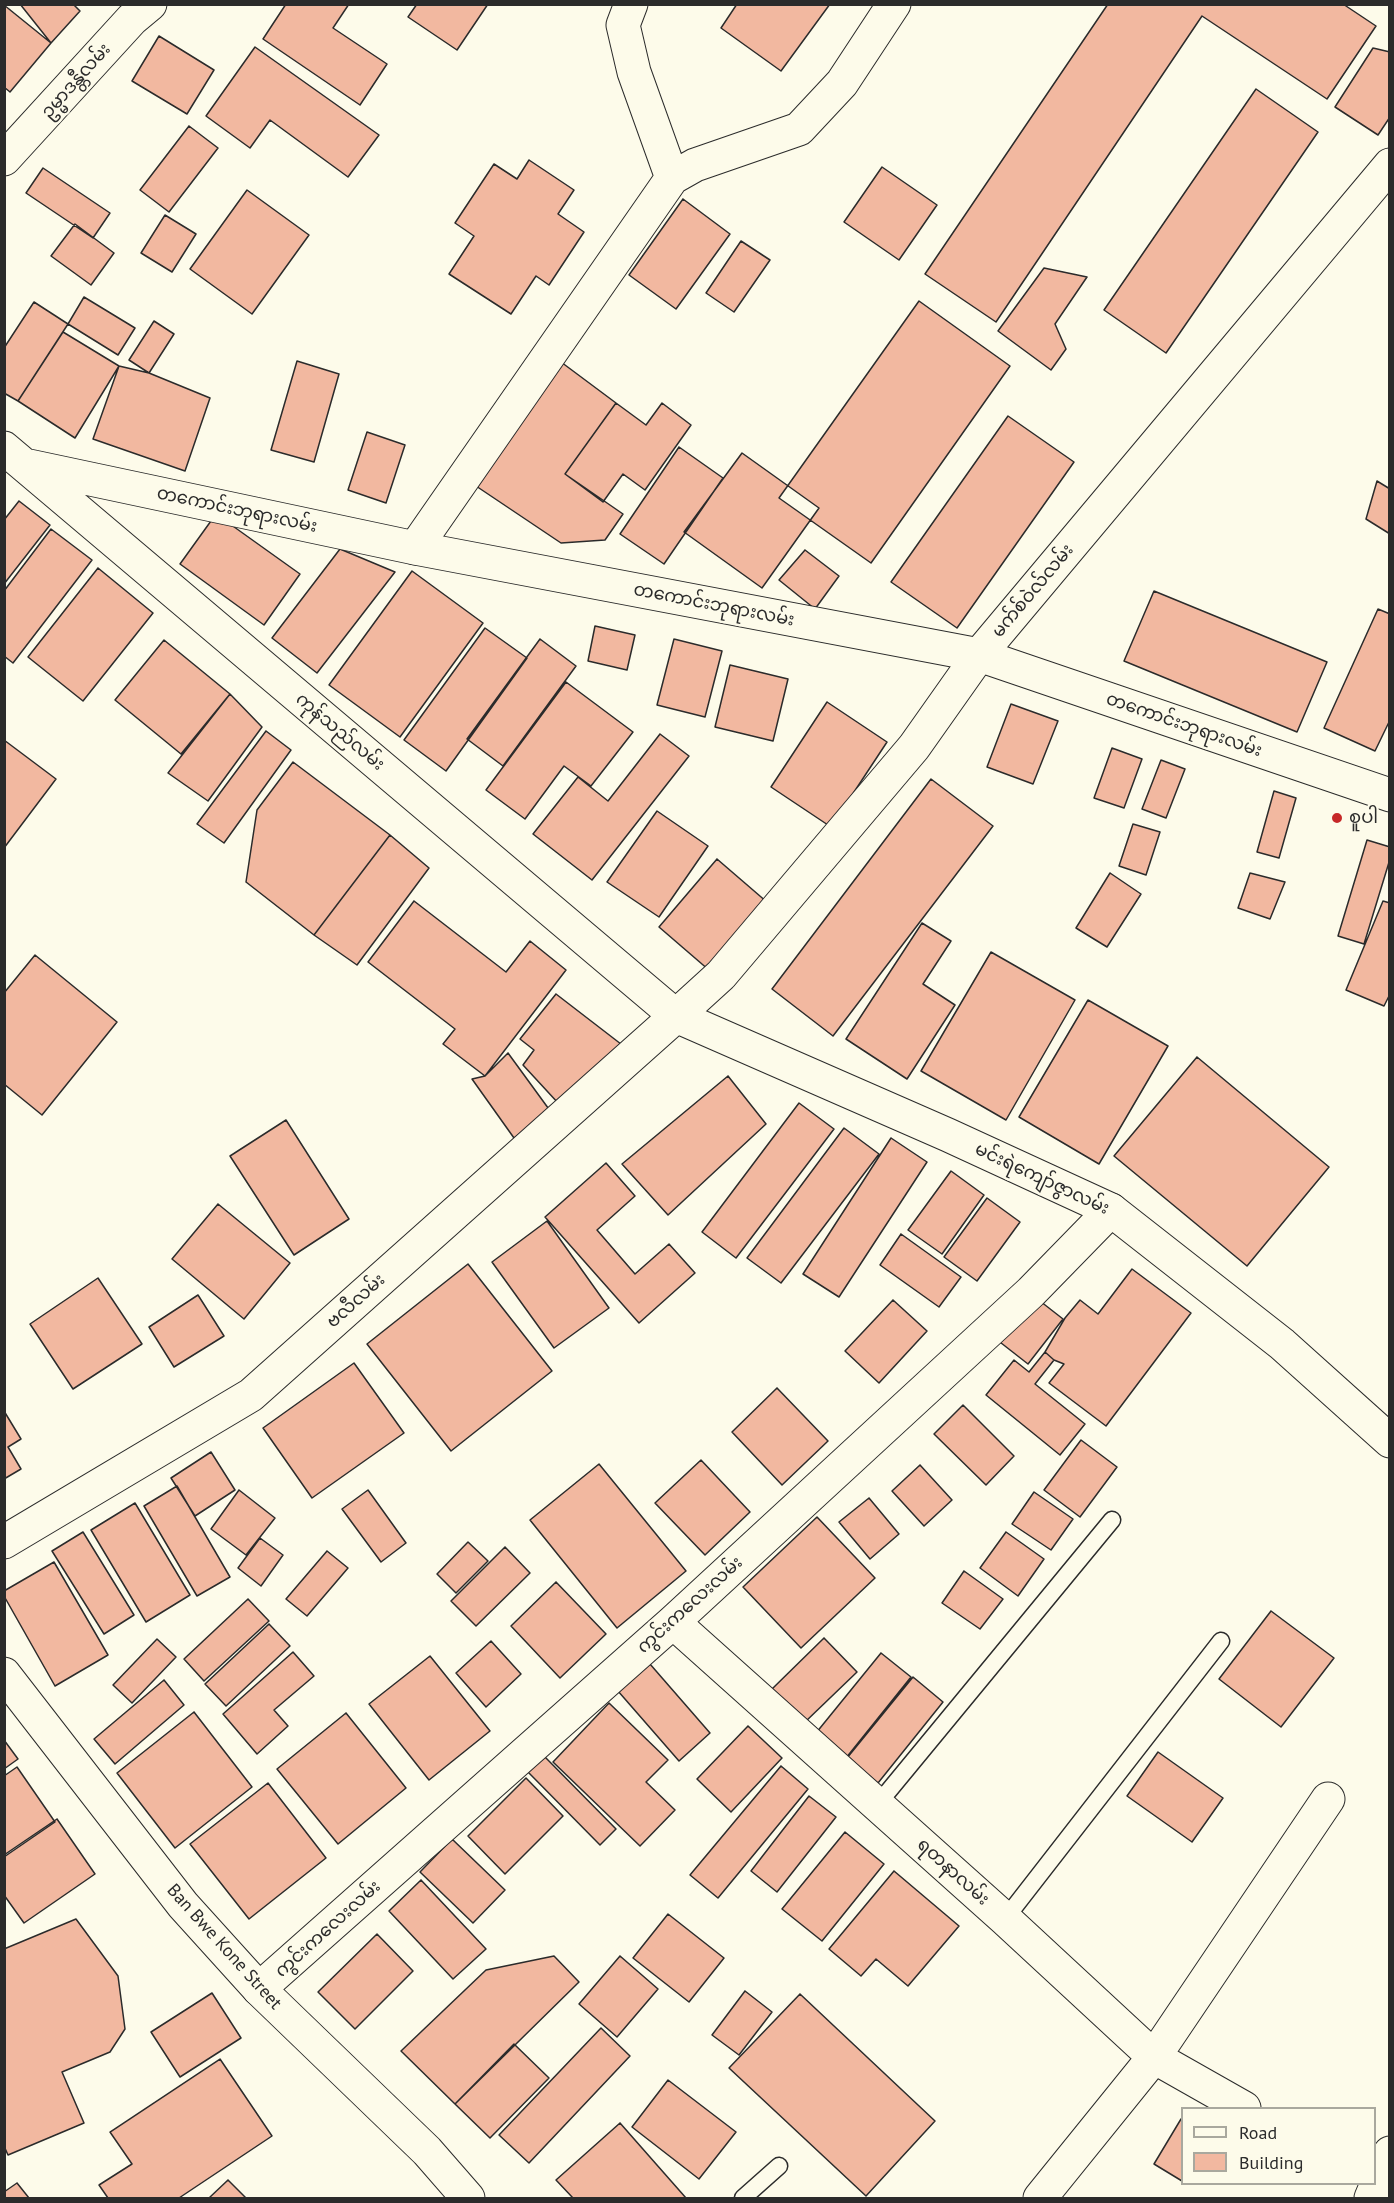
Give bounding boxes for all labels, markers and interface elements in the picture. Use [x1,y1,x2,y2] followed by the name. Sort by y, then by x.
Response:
[37,39,115,123] street label: ဥမ္မာဒန္တီလမ်း
[155,482,319,538] street label: တကောင်းဘုရားလမ်း
[988,540,1078,642] street label: မက်စ်ဝဲလ်လမ်း
[632,579,796,631] street label: တကောင်းဘုရားလမ်း
[1103,688,1265,762] street label: တကောင်းဘုရားလမ်း
[291,689,389,775] street label: ကုန်သည်လမ်း
[1349,807,1378,829] place label: စူပါ
[1330,811,1344,825] marker: စူပါ
[971,1138,1113,1220] street label: မင်းရဲကျော်ဇွာလမ်း
[322,1269,390,1333] street label: ဗလီလမ်း
[633,1552,747,1658] street label: ကွင်းကလေးလမ်း
[912,1834,994,1910] street label: ရတနာလမ်း
[271,1876,385,1982] street label: ကွင်းကလေးလမ်း
[162,1880,286,2014] street label: Ban Bwe Kone Street
[1181,2107,1376,2185] legend
[1239,2121,1277,2144] text: Road
[1239,2151,1303,2174] text: Building

